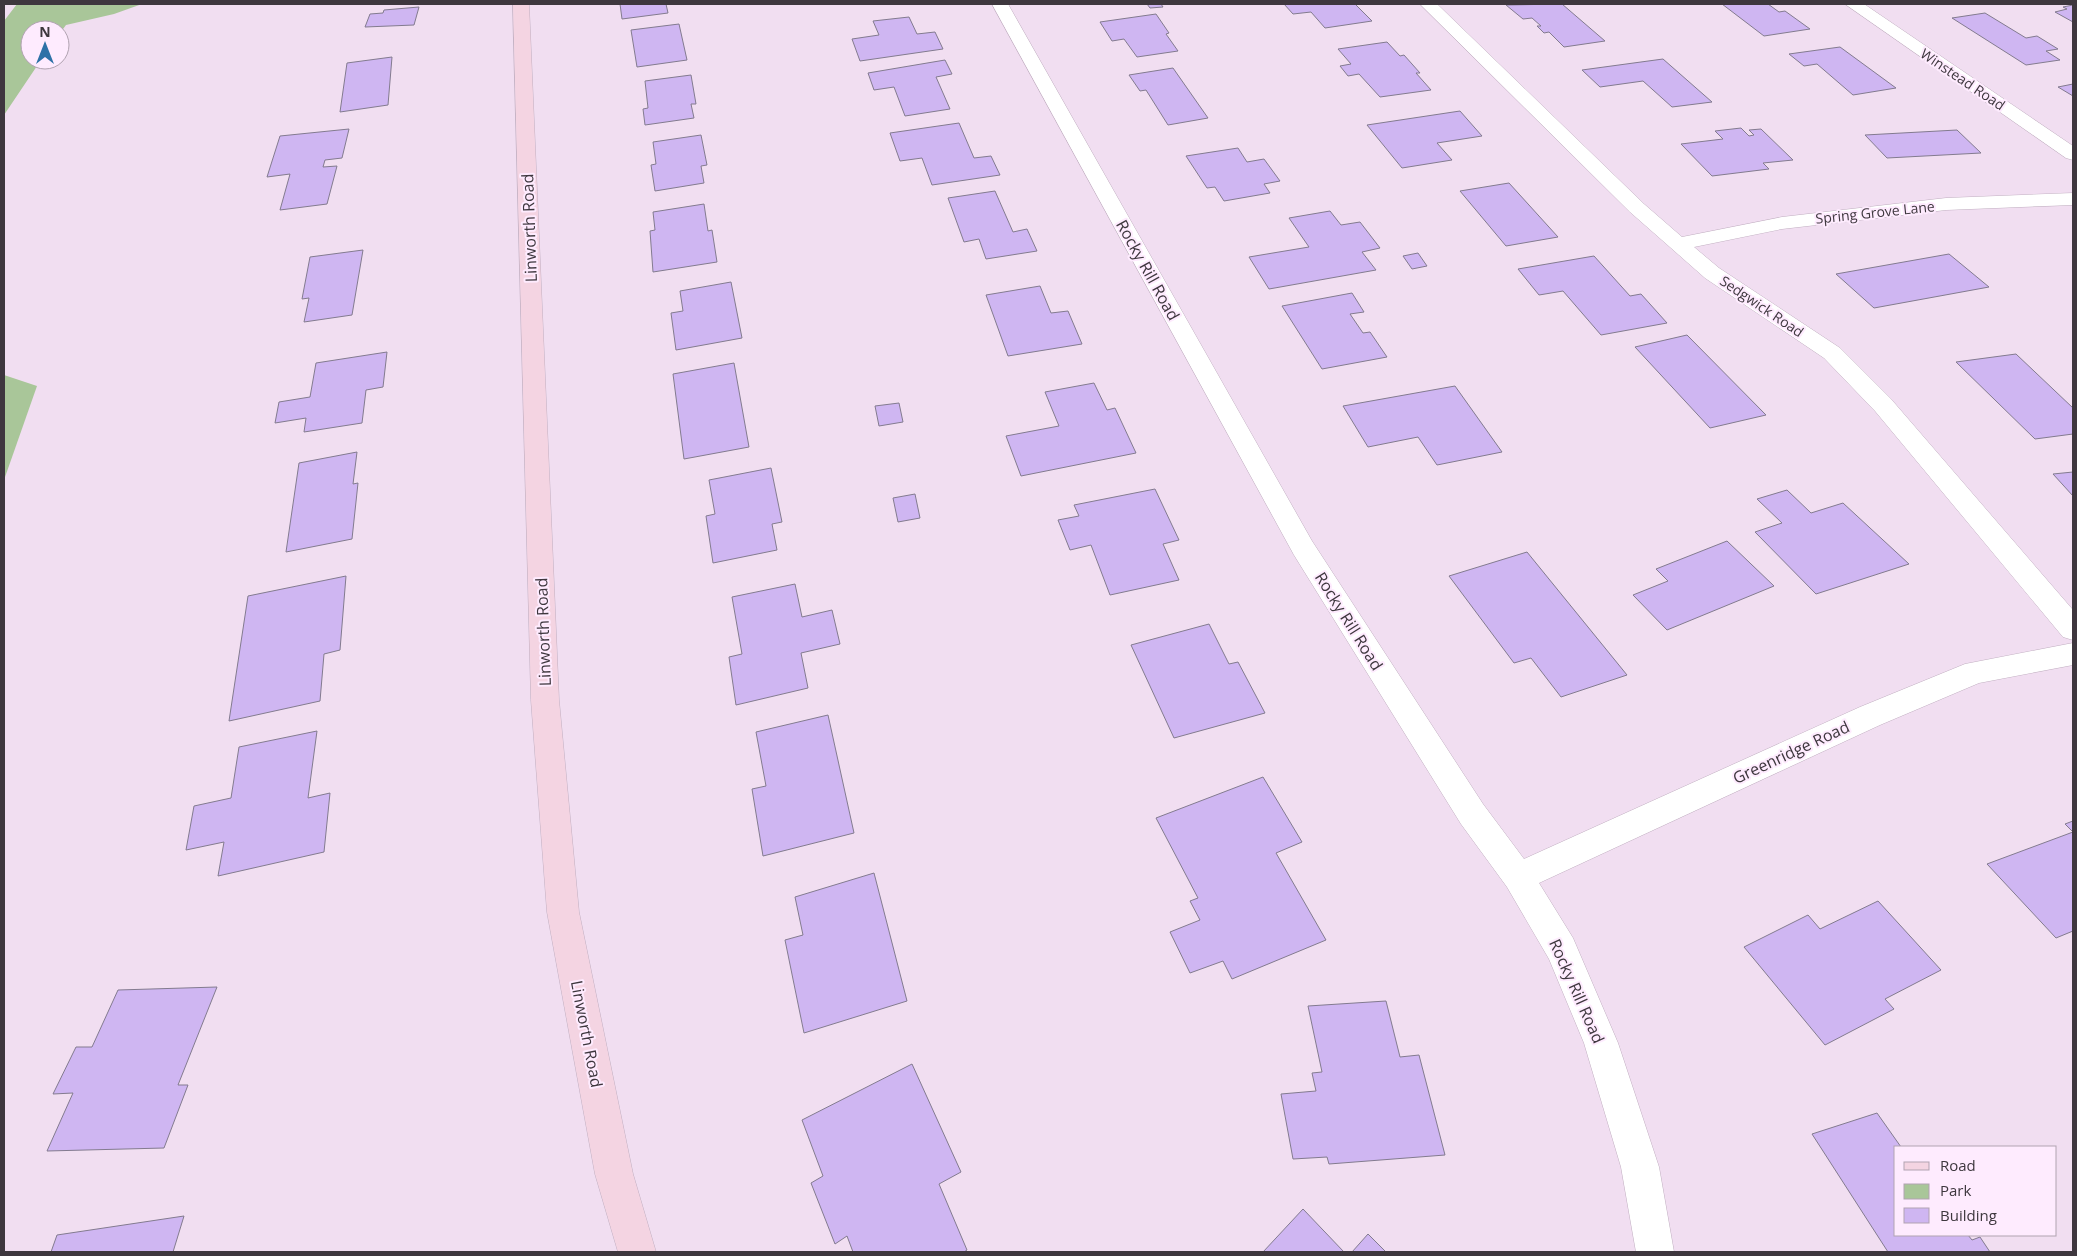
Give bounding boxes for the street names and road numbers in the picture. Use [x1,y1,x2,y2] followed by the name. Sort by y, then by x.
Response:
[1917,44,2009,114] street label: Winstead Road
[516,173,542,283] street label: Linworth Road
[1814,196,1936,228] street label: Spring Grove Lane
[1111,216,1185,324] street label: Rocky Rill Road
[1716,271,1808,341] street label: Sedgwick Road
[1310,568,1388,674] street label: Rocky Rill Road
[530,577,556,687] street label: Linworth Road
[1729,715,1853,789] street label: Greenridge Road
[1544,935,1610,1047] street label: Rocky Rill Road
[566,979,608,1089] street label: Linworth Road

